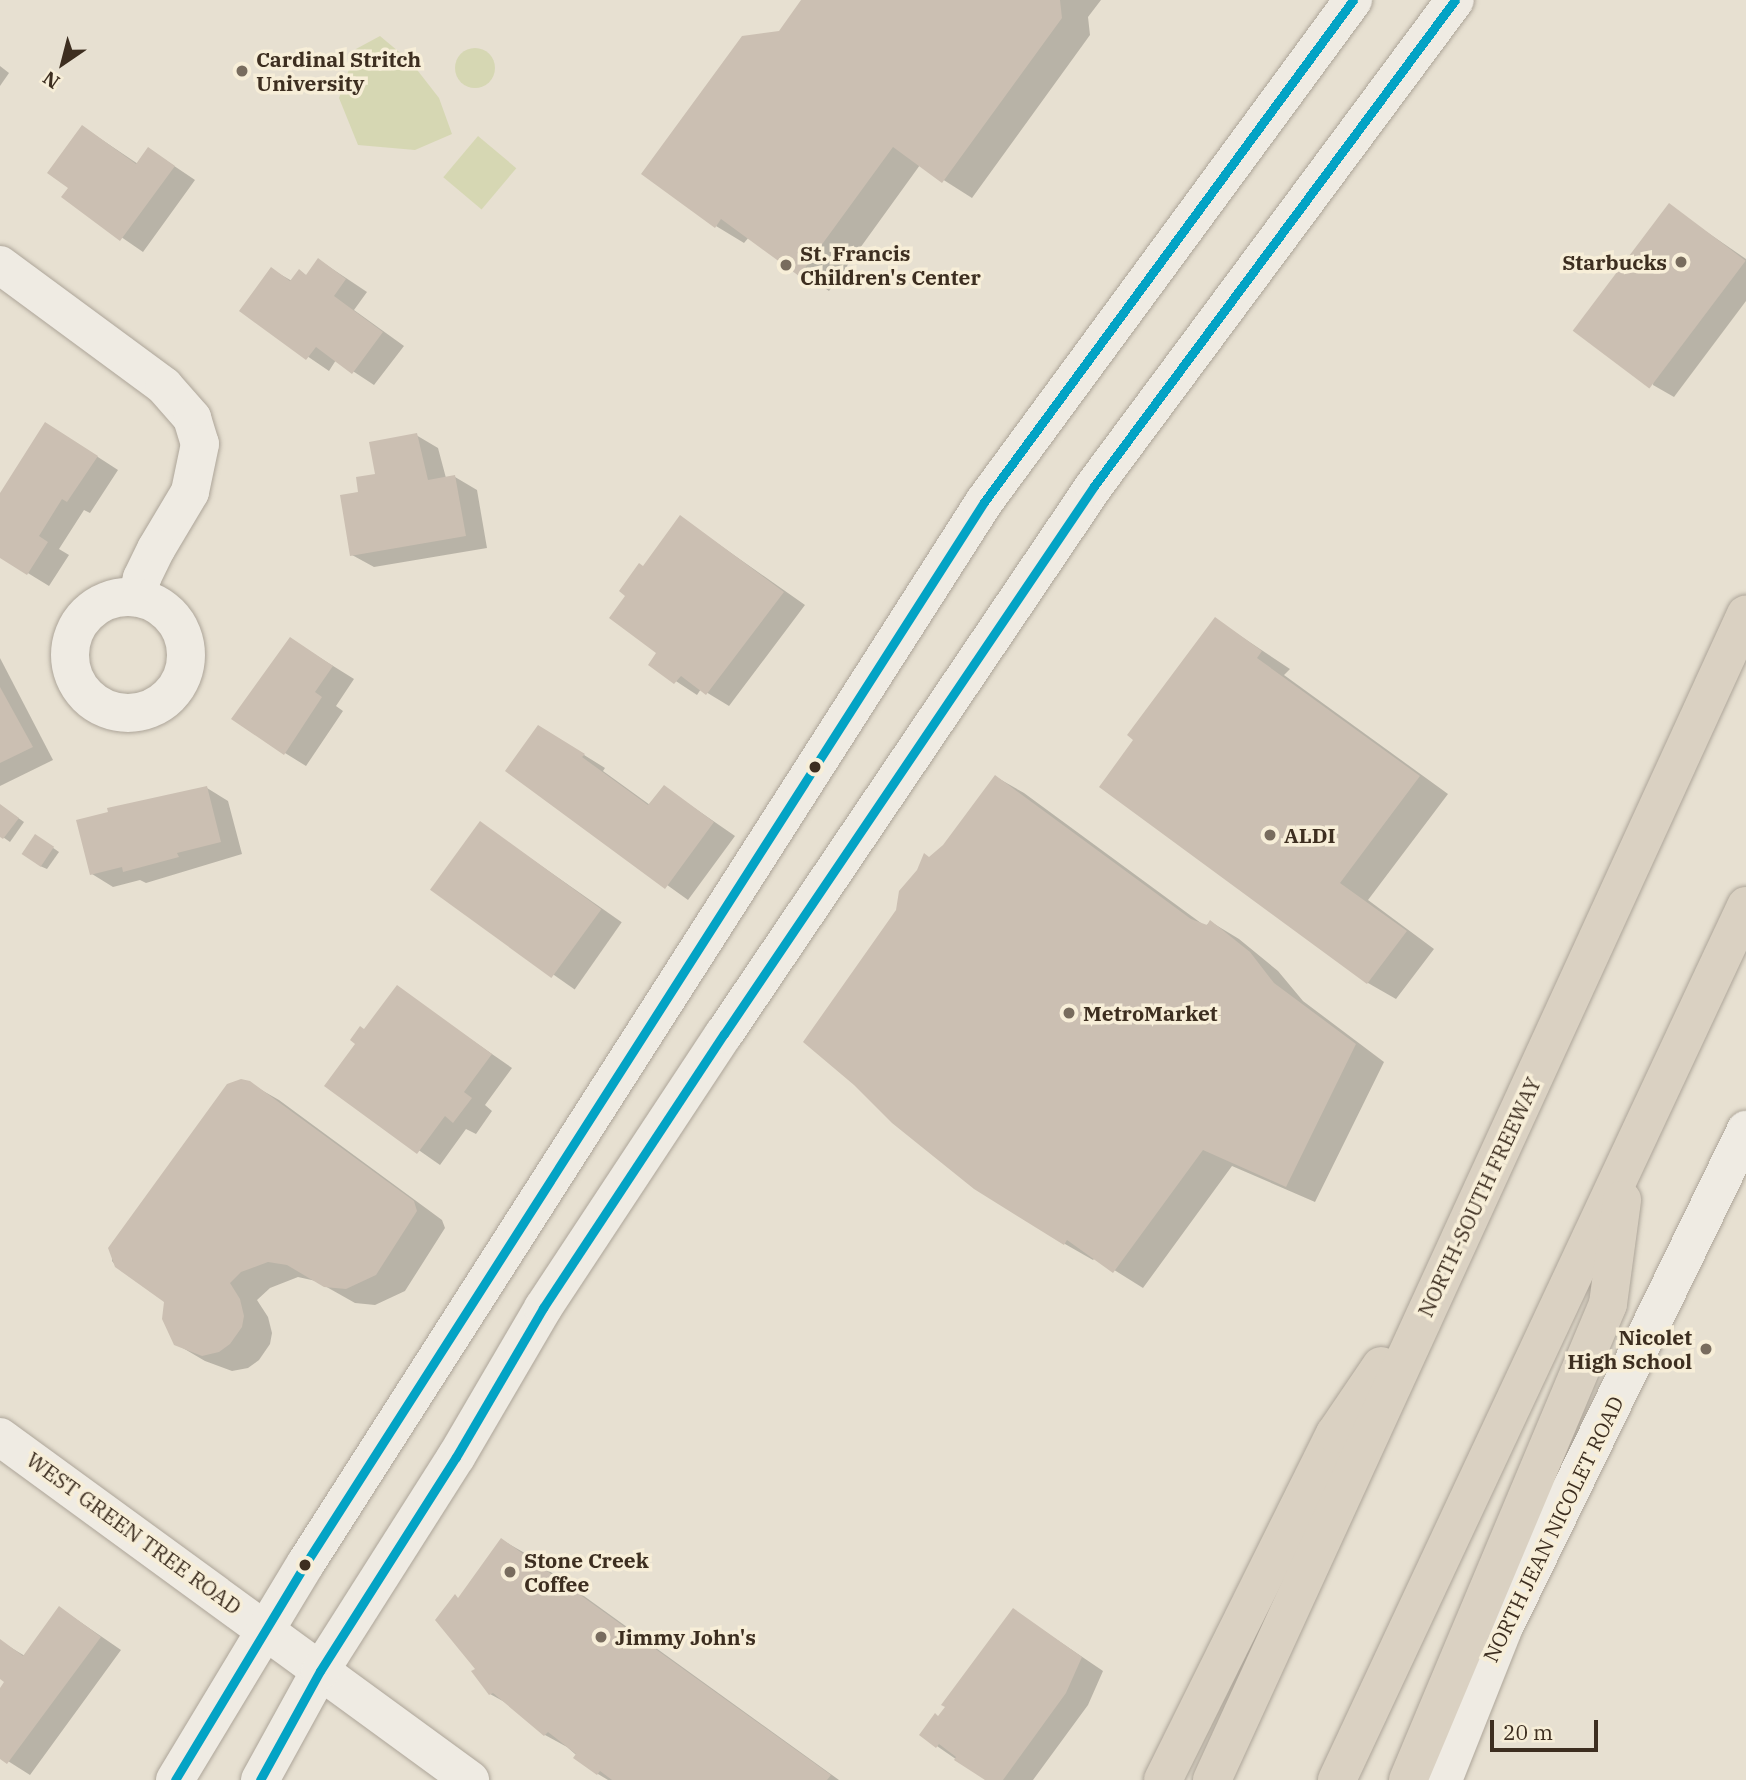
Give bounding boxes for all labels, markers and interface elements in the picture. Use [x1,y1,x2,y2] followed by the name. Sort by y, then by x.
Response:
[28,28,98,98] north arrow
[256,46,421,96] place label: Cardinal Stritch University
[234,63,250,79] marker: Cardinal Stritch University
[38,66,64,94] text: N
[800,240,981,290] place label: St. Francis Children's Center
[1562,249,1667,275] place label: Starbucks
[1673,254,1689,270] marker: Starbucks
[778,257,794,273] marker: St. Francis Children's Center
[808,760,822,774] unlabelled marker
[1284,822,1336,848] place label: ALDI
[1262,827,1278,843] marker: ALDI
[1083,1000,1218,1026] place label: MetroMarket
[1061,1005,1077,1021] marker: MetroMarket
[1412,1073,1546,1321] street label: NORTH-SOUTH FREEWAY
[1568,1324,1692,1374] place label: Nicolet High School
[1698,1341,1714,1357] marker: Nicolet High School
[1477,1392,1629,1666] street label: NORTH JEAN NICOLET ROAD
[22,1447,246,1619] street label: WEST GREEN TREE ROAD
[524,1547,649,1597] place label: Stone Creek Coffee
[298,1558,312,1572] unlabelled marker
[502,1564,518,1580] marker: Stone Creek Coffee
[615,1624,756,1650] place label: Jimmy John's
[593,1629,609,1645] marker: Jimmy John's
[1494,1706,1602,1750] scale bar
[1503,1718,1553,1746] text: 20 m

